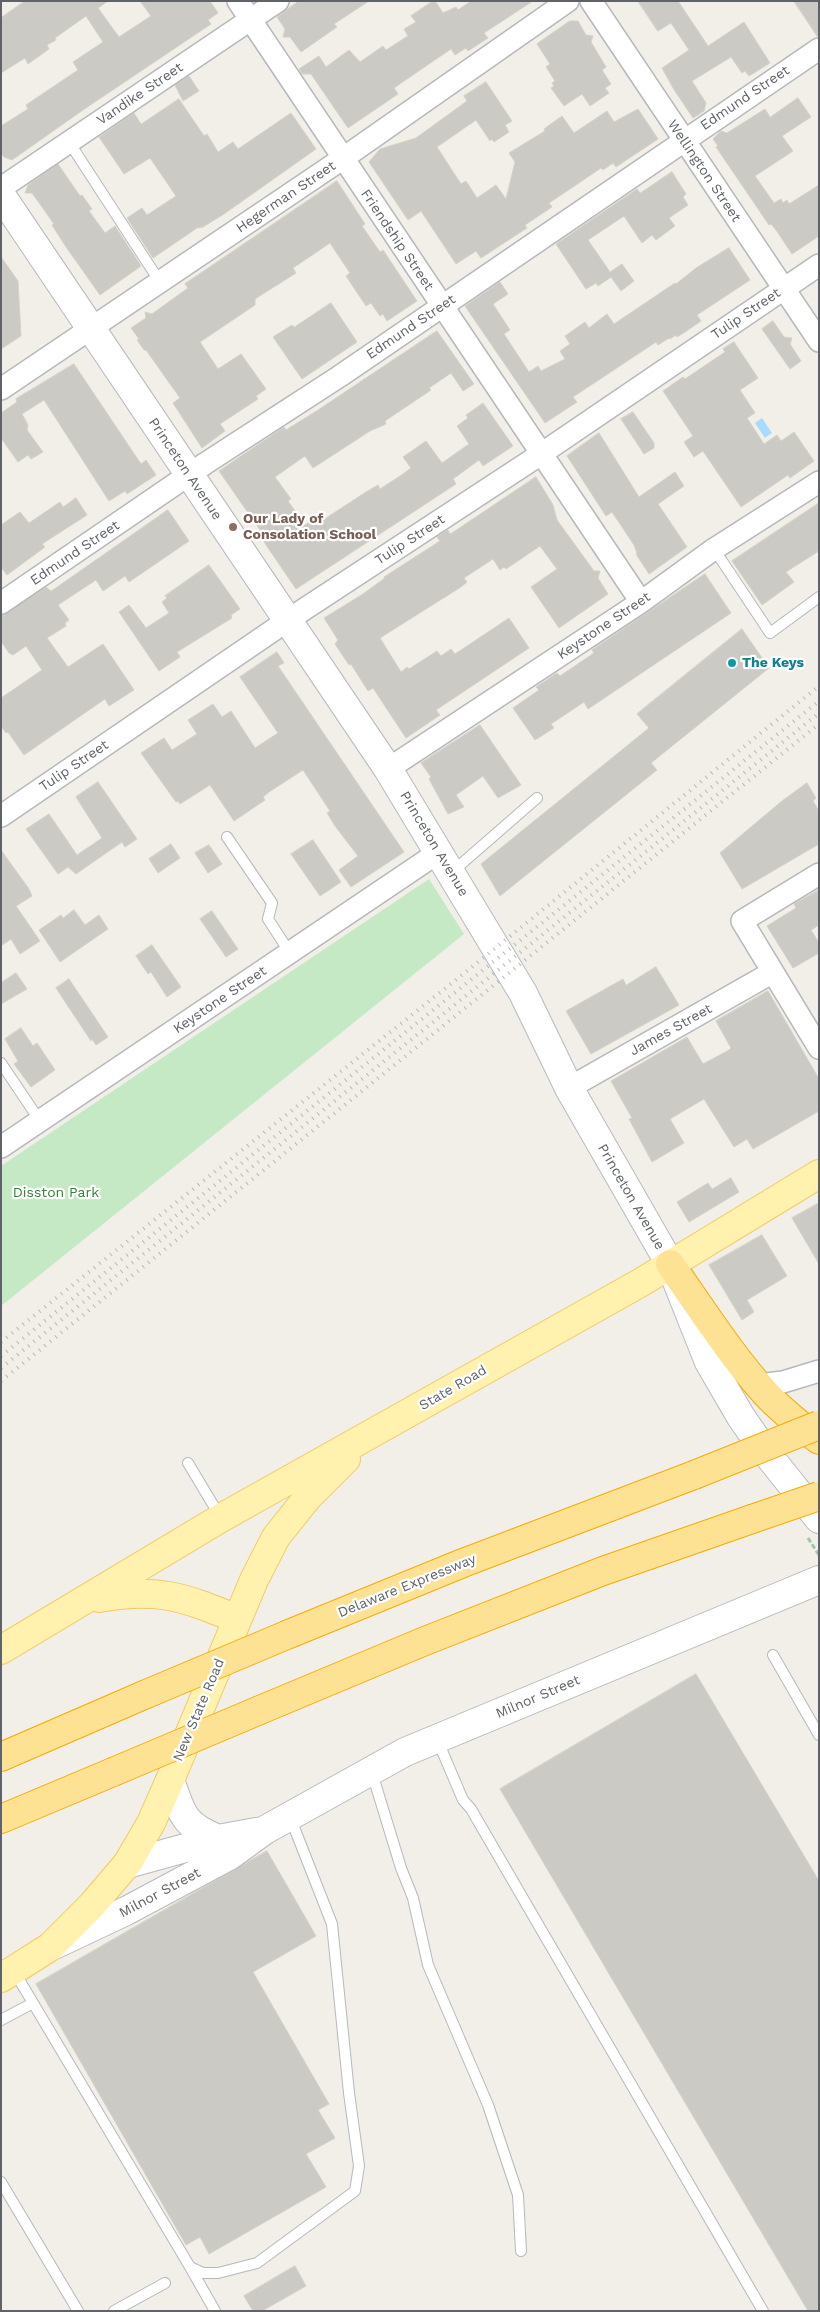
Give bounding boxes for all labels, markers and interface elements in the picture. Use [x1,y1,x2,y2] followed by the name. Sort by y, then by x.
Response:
[94,59,186,129] street label: Vandike Street
[697,62,793,134] street label: Edmund Street
[664,117,744,225] street label: Wellington Street
[233,158,339,236] street label: Hegerman Street
[357,186,437,294] street label: Friendship Street
[708,285,784,343] street label: Tulip Street
[363,291,459,363] street label: Edmund Street
[145,415,225,523] street label: Princeton Avenue
[243,511,376,544] place label: Our Lady of Consolation School
[372,511,448,569] street label: Tulip Street
[27,517,123,589] street label: Edmund Street
[227,521,239,533] marker: Our Lady of Consolation School
[554,589,654,663] street label: Keystone Street
[742,655,804,671] place label: The Keys
[726,657,738,669] marker: The Keys
[36,737,112,795] street label: Tulip Street
[396,788,472,900] street label: Princeton Avenue
[170,963,270,1037] street label: Keystone Street
[627,1001,715,1059] street label: James Street
[594,1141,668,1253] street label: Princeton Avenue
[13,1185,99,1201] park label: Disston Park
[416,1362,490,1414] street label: State Road
[336,1551,478,1621] street label: Delaware Expressway
[170,1656,228,1764] street label: New State Road
[493,1672,583,1722] street label: Milnor Street
[116,1865,204,1921] street label: Milnor Street

